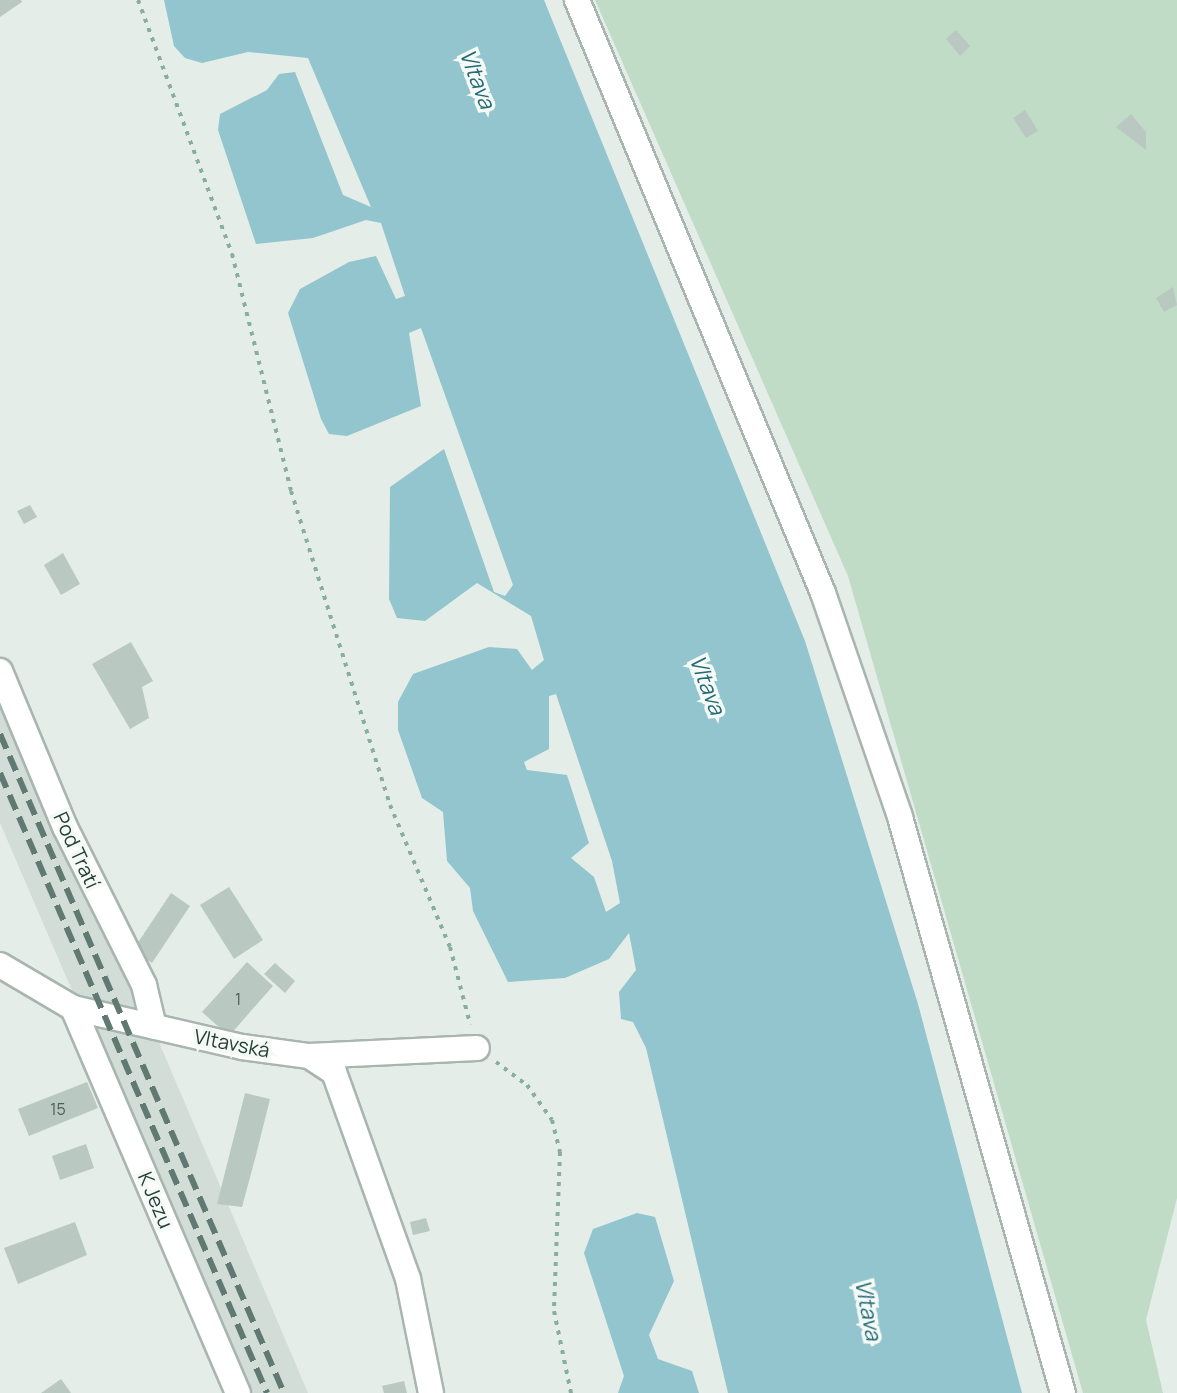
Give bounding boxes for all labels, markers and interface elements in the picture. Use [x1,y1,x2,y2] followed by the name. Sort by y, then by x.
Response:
[454,46,500,112] water label: Vltava
[684,652,730,718] water label: Vltava
[49,808,105,892] street label: Pod Tratí
[235,989,241,1009] house number: 1
[192,1024,272,1062] street label: Vltavská
[50,1099,66,1119] house number: 15
[133,1168,179,1232] street label: K Jezu
[849,1277,887,1343] water label: Vltava

